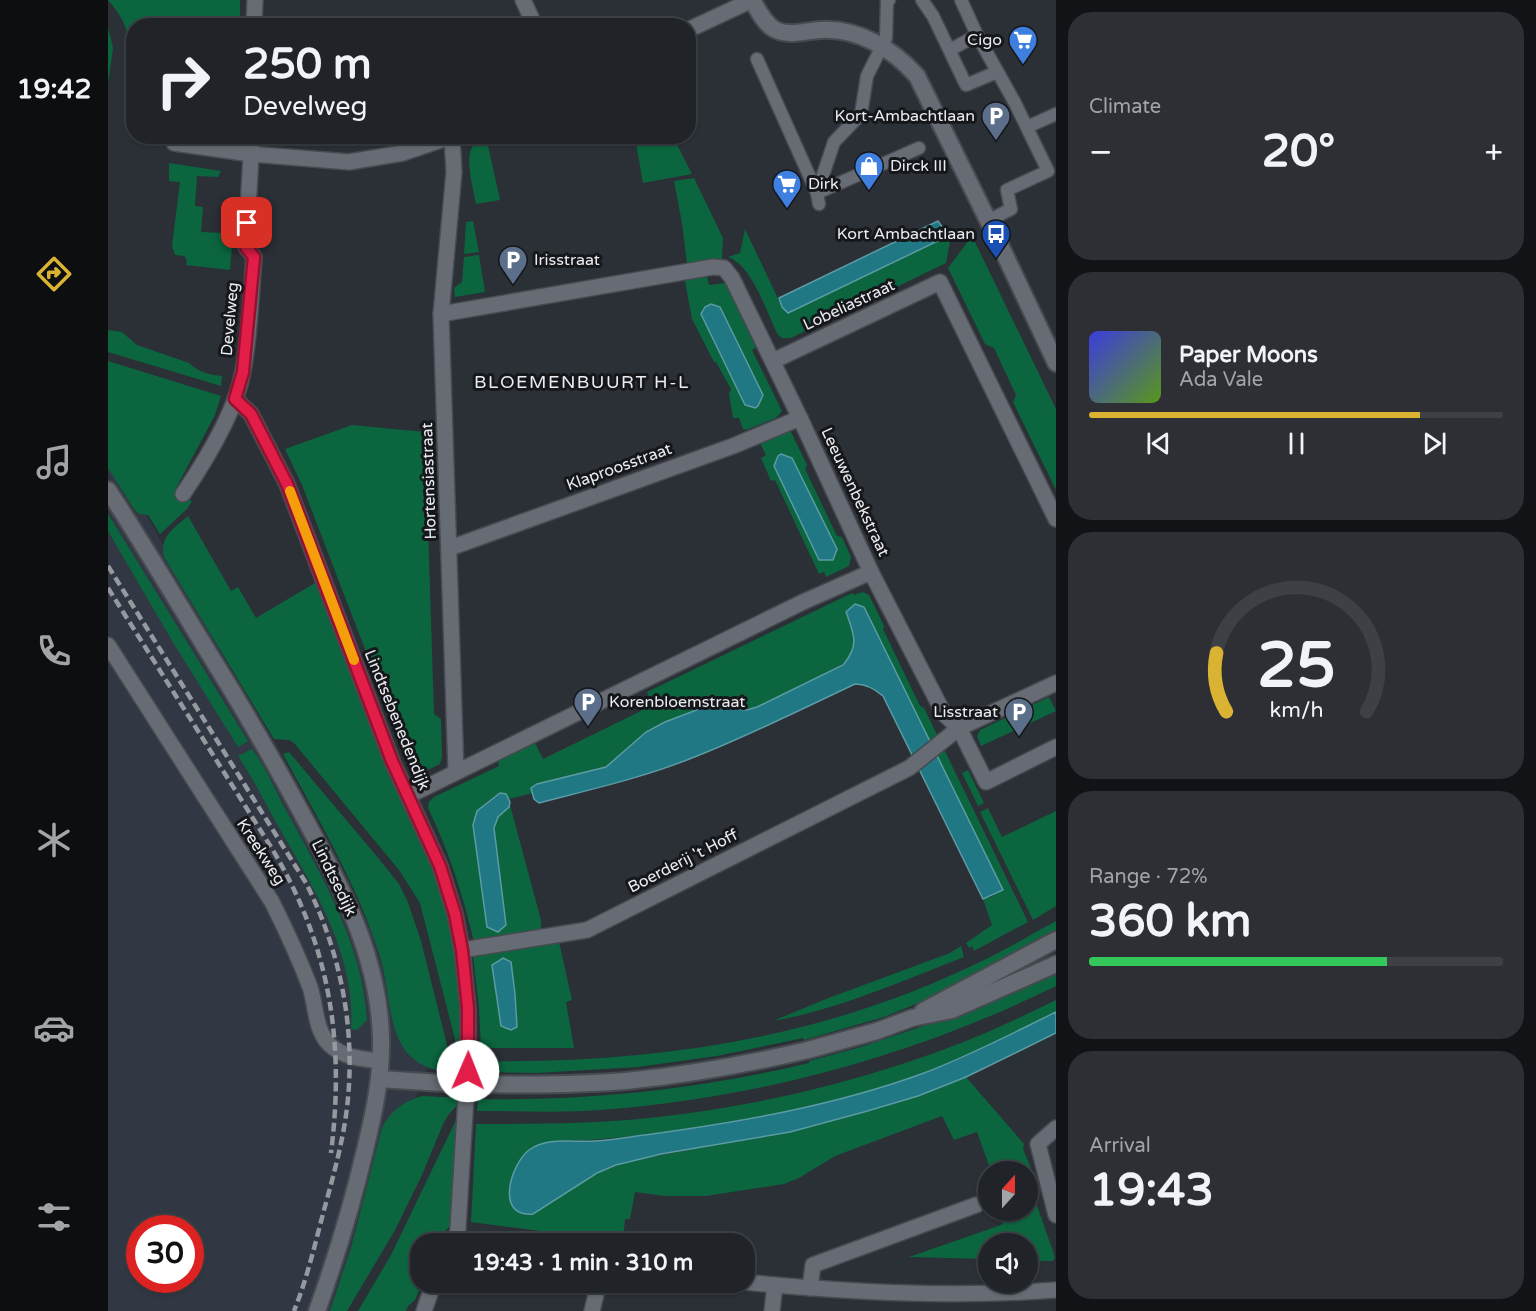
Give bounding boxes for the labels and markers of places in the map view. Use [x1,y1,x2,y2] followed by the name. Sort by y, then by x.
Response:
[1007,24,1039,66] supermarket icon: Cigo
[967,30,1002,50] place label: Cigo
[980,100,1012,142] parking icon: Kort-Ambachtlaan
[834,106,975,126] place label: Kort-Ambachtlaan
[853,150,885,192] shop icon: Dirck III
[890,156,947,176] place label: Dirck III
[771,168,803,210] supermarket icon: Dirk
[808,174,839,194] place label: Dirk
[221,197,272,248] pin
[980,218,1012,260] bus stop icon: Kort Ambachtlaan
[837,224,975,244] place label: Kort Ambachtlaan
[497,244,529,286] parking icon: Irisstraat
[534,250,600,270] place label: Irisstraat
[572,686,604,728] parking icon: Korenbloemstraat
[609,692,745,712] place label: Korenbloemstraat
[1003,696,1035,738] parking icon: Lisstraat
[933,702,998,722] place label: Lisstraat

